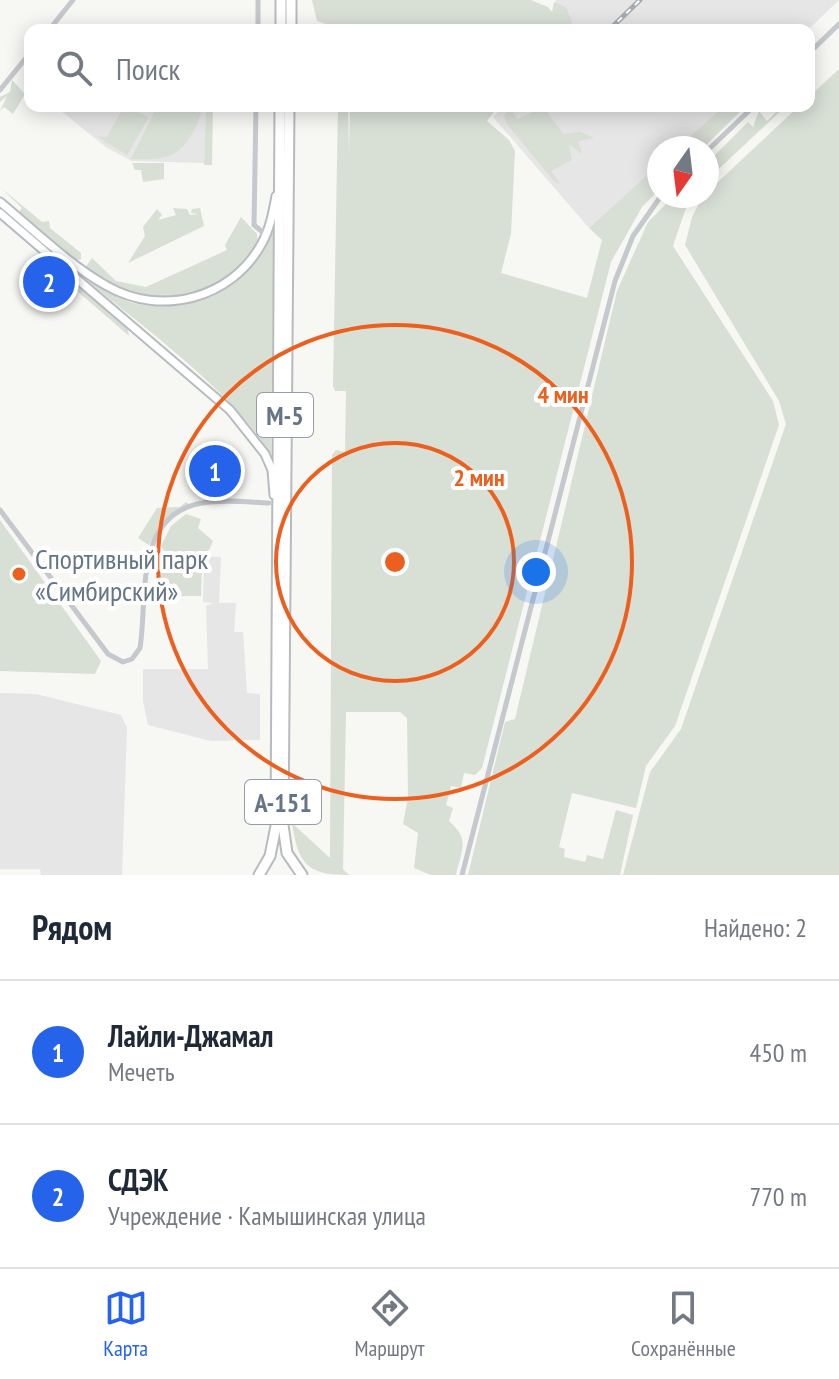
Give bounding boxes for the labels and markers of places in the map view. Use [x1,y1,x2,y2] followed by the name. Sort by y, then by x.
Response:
[23,252,75,312] pin: 2
[189,441,241,501] pin: 1
[35,540,208,609] place label: Спортивный парк «Симбирский»
[381,548,409,576] centre of rings
[10,565,28,583] marker: Спортивный парк «Симбирский»

